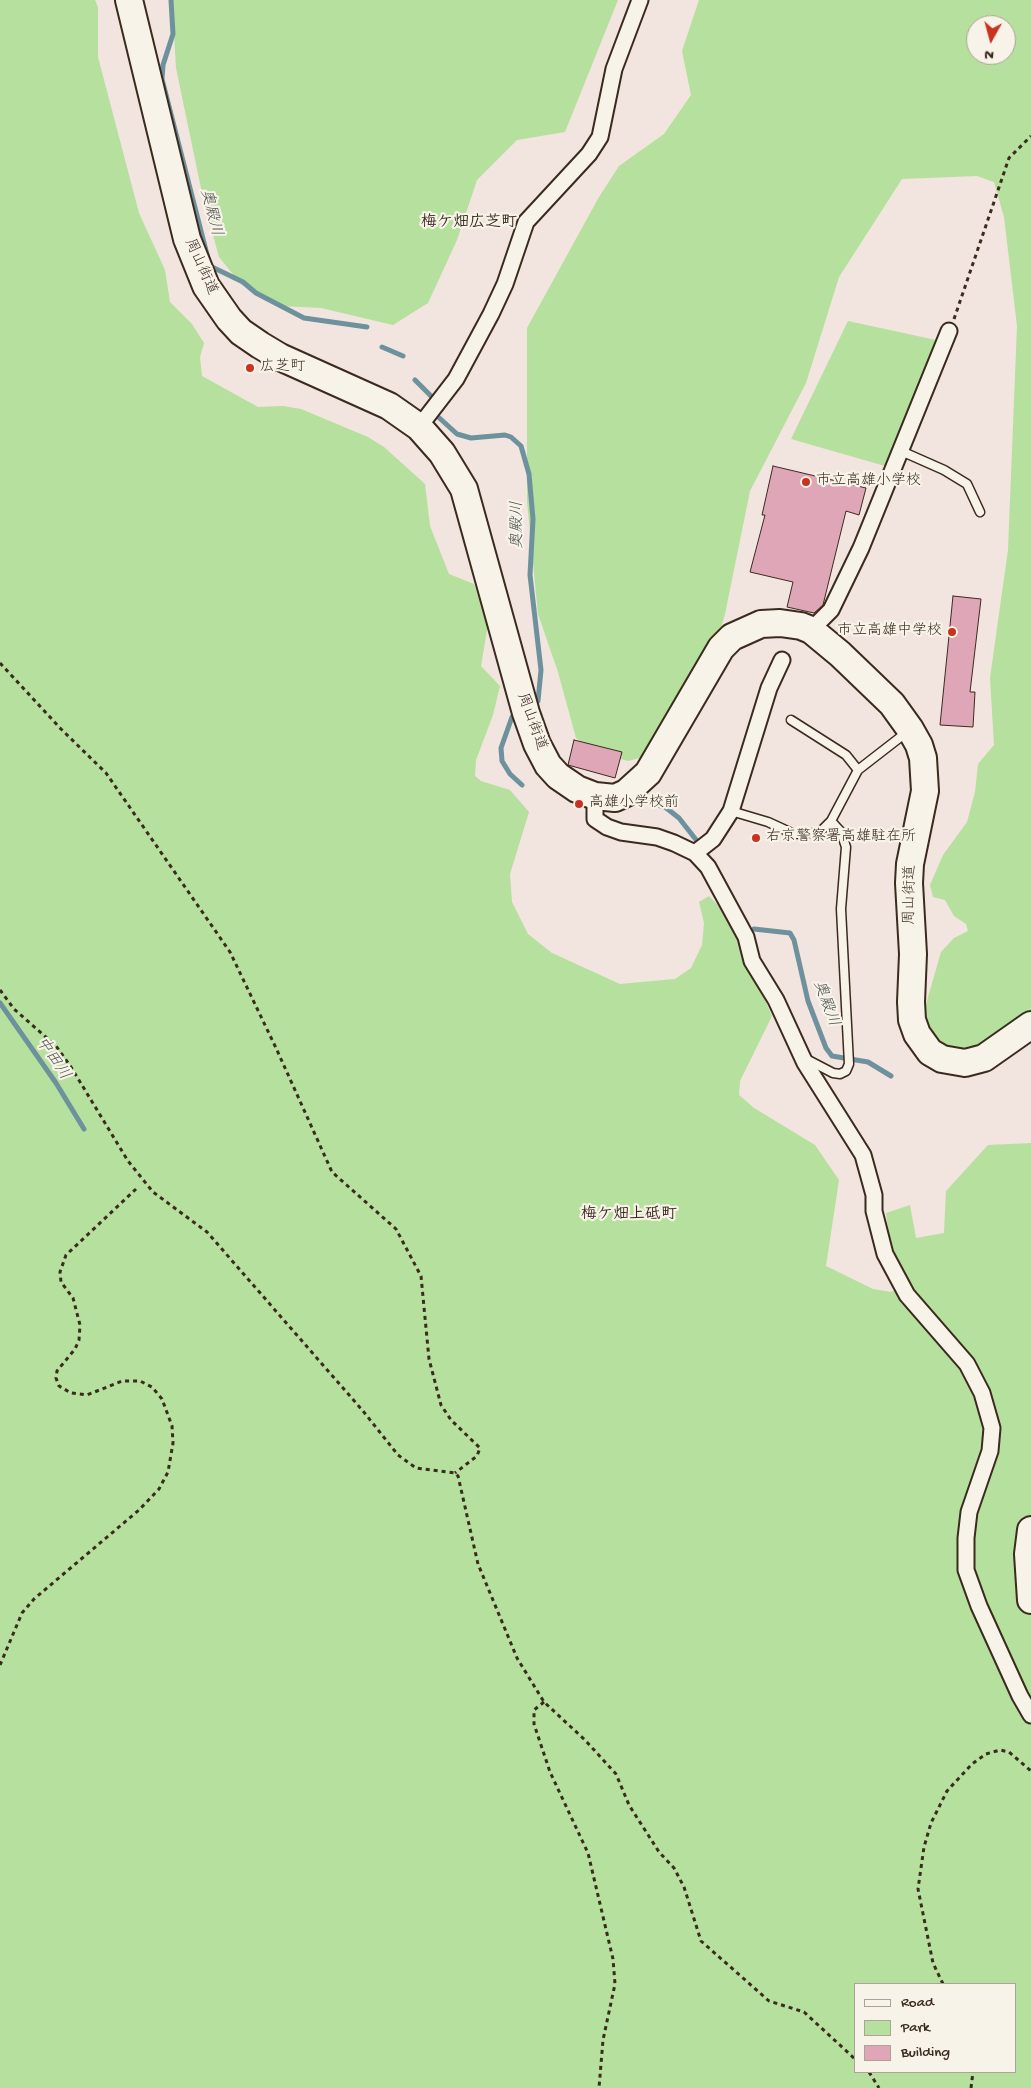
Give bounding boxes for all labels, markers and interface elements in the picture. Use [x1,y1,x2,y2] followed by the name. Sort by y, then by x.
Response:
[966,15,1016,65] north arrow
[984,45,995,63] text: N
[195,187,225,239] water label: 奥殿川
[421,214,517,234] district label: 梅ケ畑広芝町
[180,236,220,298] street label: 周山街道
[260,359,305,377] place label: 広芝町
[244,362,256,374] marker: 広芝町
[816,473,921,491] place label: 市立高雄小学校
[800,476,812,488] marker: 市立高雄小学校
[509,501,529,549] water label: 奥殿川
[837,623,942,641] place label: 市立高雄中学校
[946,626,958,638] marker: 市立高雄中学校
[512,691,550,753] street label: 周山街道
[589,795,679,813] place label: 高雄小学校前
[573,798,585,810] marker: 高雄小学校前
[766,829,916,847] place label: 右京警察署高雄駐在所
[750,832,762,844] marker: 右京警察署高雄駐在所
[901,865,921,925] street label: 周山街道
[808,978,842,1030] water label: 奥殿川
[31,1034,73,1084] water label: 中田川
[581,1206,677,1226] district label: 梅ケ畑上砥町
[854,1983,1016,2073] legend
[901,1994,934,2012] text: Road
[901,2019,930,2037] text: Park
[901,2044,950,2062] text: Building

